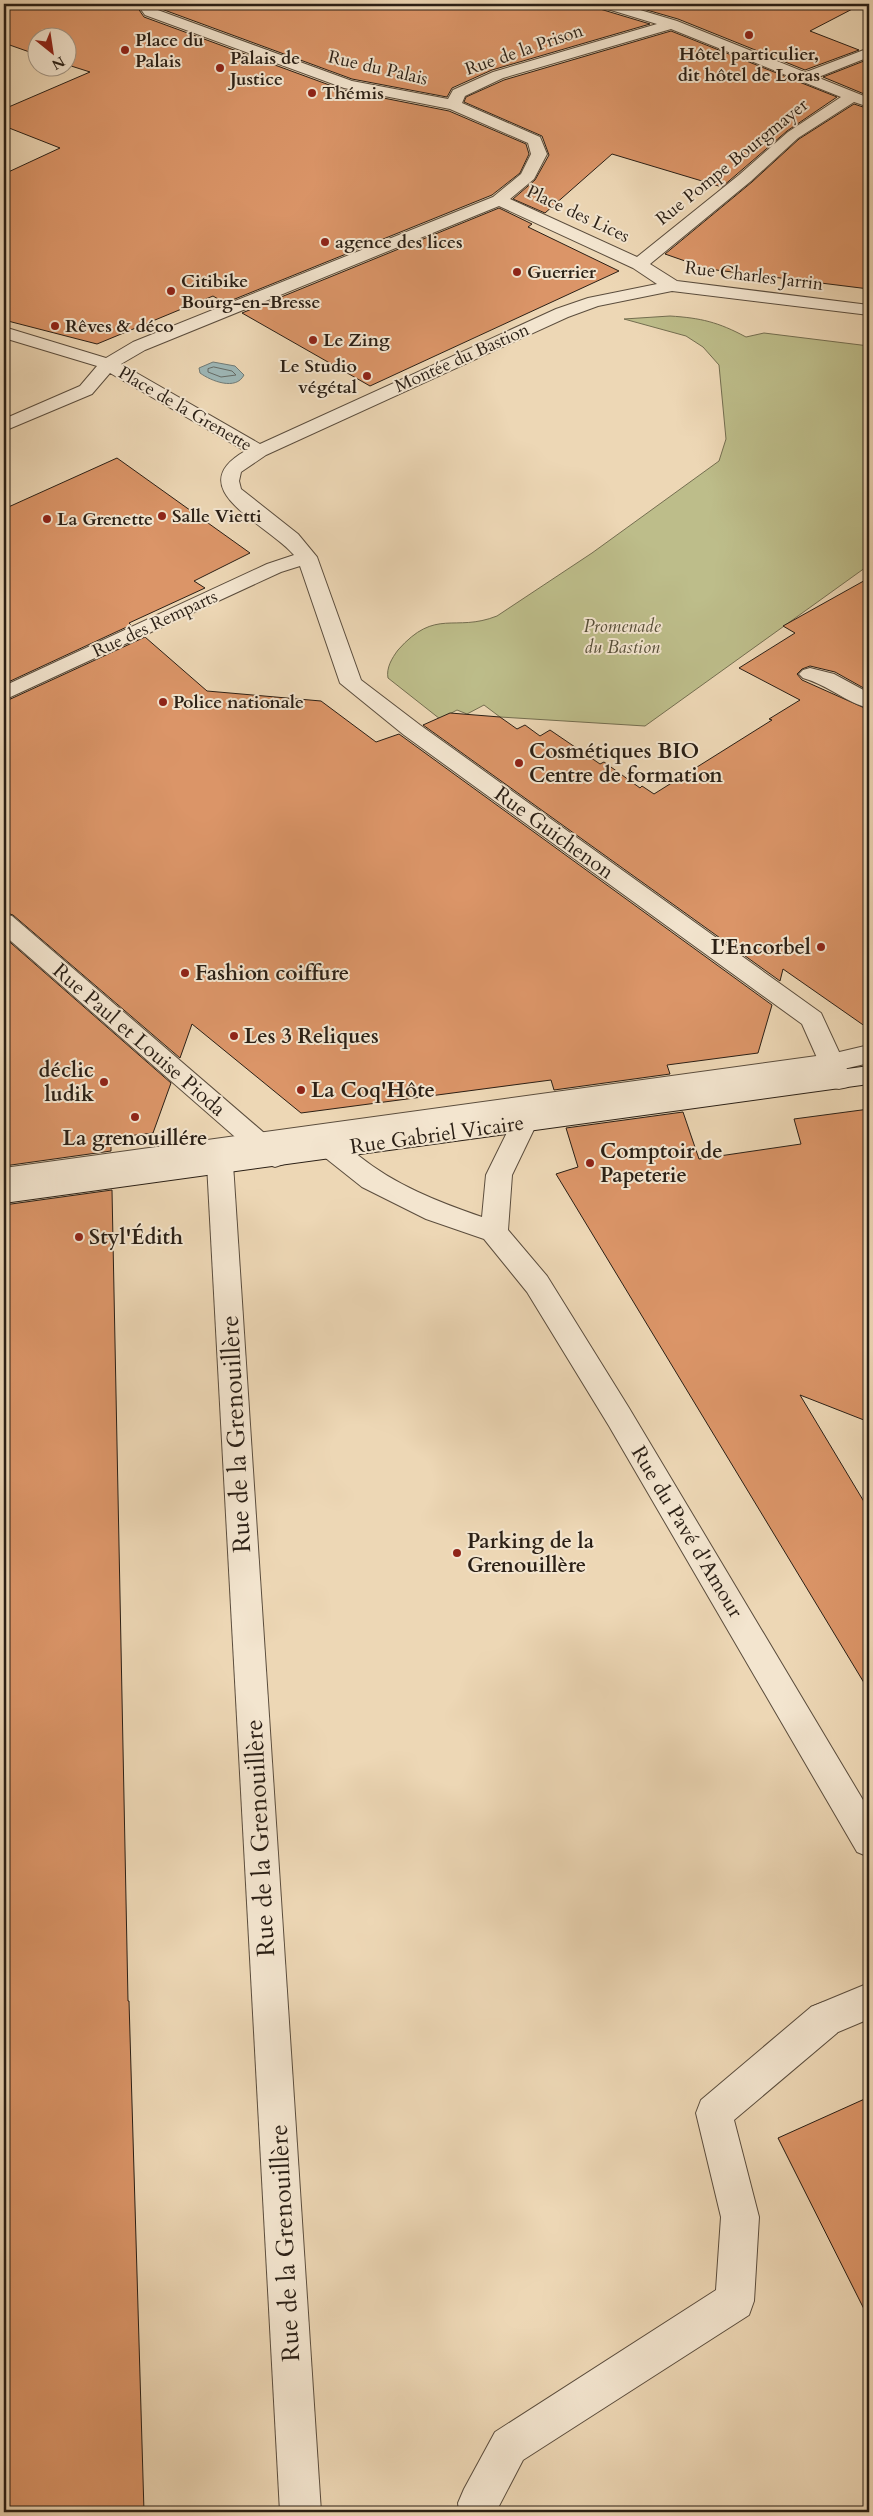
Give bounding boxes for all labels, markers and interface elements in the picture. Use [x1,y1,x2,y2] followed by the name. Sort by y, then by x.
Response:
[462,18,587,82] street label: Rue de la Prison
[28,28,78,78] north arrow
[135,28,204,74] place label: Place du Palais
[743,29,755,41] marker: Hôtel particulier, dit hôtel de Loras
[678,42,820,88] place label: Hôtel particulier, dit hôtel de Loras
[119,44,131,56] marker: Place du Palais
[326,44,430,92] street label: Rue du Palais
[227,46,300,92] place label: Palais de Justice
[48,52,68,74] text: N
[214,62,226,74] marker: Palais de Justice
[322,81,384,106] place label: Thémis
[306,87,318,99] marker: Thémis
[651,92,814,231] street label: Rue Pompe Bourgmayer
[522,179,634,249] street label: Place des Lices
[335,230,463,255] place label: agence des lices
[319,236,331,248] marker: agence des lices
[683,255,825,297] street label: Rue Charles Jarrin
[527,260,597,285] place label: Guerrier
[511,266,523,278] marker: Guerrier
[181,269,321,315] place label: Citibike Bourg-en-Bresse
[165,285,177,297] marker: Citibike Bourg-en-Bresse
[65,314,174,339] place label: Rêves & déco
[391,317,534,399] street label: Montée du Bastion
[49,320,61,332] marker: Rêves & déco
[323,328,390,353] place label: Le Zing
[307,334,319,346] marker: Le Zing
[279,354,357,400] place label: Le Studio végétal
[113,360,257,458] street label: Place de la Grenette
[361,370,373,382] marker: Le Studio végétal
[172,504,262,529] place label: Salle Vietti
[57,507,153,532] place label: La Grenette
[156,510,168,522] marker: Salle Vietti
[41,513,53,525] marker: La Grenette
[88,584,222,664] street label: Rue des Remparts
[583,614,662,660] park label: Promenade du Bastion
[173,690,304,715] place label: Police nationale
[157,696,169,708] marker: Police nationale
[529,737,723,790] place label: Cosmétiques BIO Centre de formation
[513,757,525,769] marker: Cosmétiques BIO Centre de formation
[488,780,620,886] street label: Rue Guichenon
[711,933,811,962] place label: L'Encorbel
[815,941,827,953] marker: L'Encorbel
[46,957,232,1123] street label: Rue Paul et Louise Pioda
[195,959,349,988] place label: Fashion coiffure
[179,967,191,979] marker: Fashion coiffure
[244,1022,379,1051] place label: Les 3 Reliques
[228,1030,240,1042] marker: Les 3 Reliques
[39,1056,94,1109] place label: déclic ludik
[98,1076,110,1088] marker: déclic ludik
[311,1076,435,1105] place label: La Coq'Hôte
[295,1084,307,1096] marker: La Coq'Hôte
[348,1108,526,1162] street label: Rue Gabriel Vicaire
[129,1111,141,1123] marker: La grenouillére
[63,1124,207,1153] place label: La grenouillére
[600,1137,723,1190] place label: Comptoir de Papeterie
[584,1157,596,1169] marker: Comptoir de Papeterie
[89,1223,183,1252] place label: Styl'Édith
[73,1231,85,1243] marker: Styl'Édith
[213,1314,259,1554] street label: Rue de la Grenouillère
[624,1440,750,1624] street label: Rue du Pavé d'Amour
[467,1527,595,1580] place label: Parking de la Grenouillère
[451,1547,463,1559] marker: Parking de la Grenouillère
[237,1718,283,1958] street label: Rue de la Grenouillère
[262,2123,308,2363] street label: Rue de la Grenouillère

